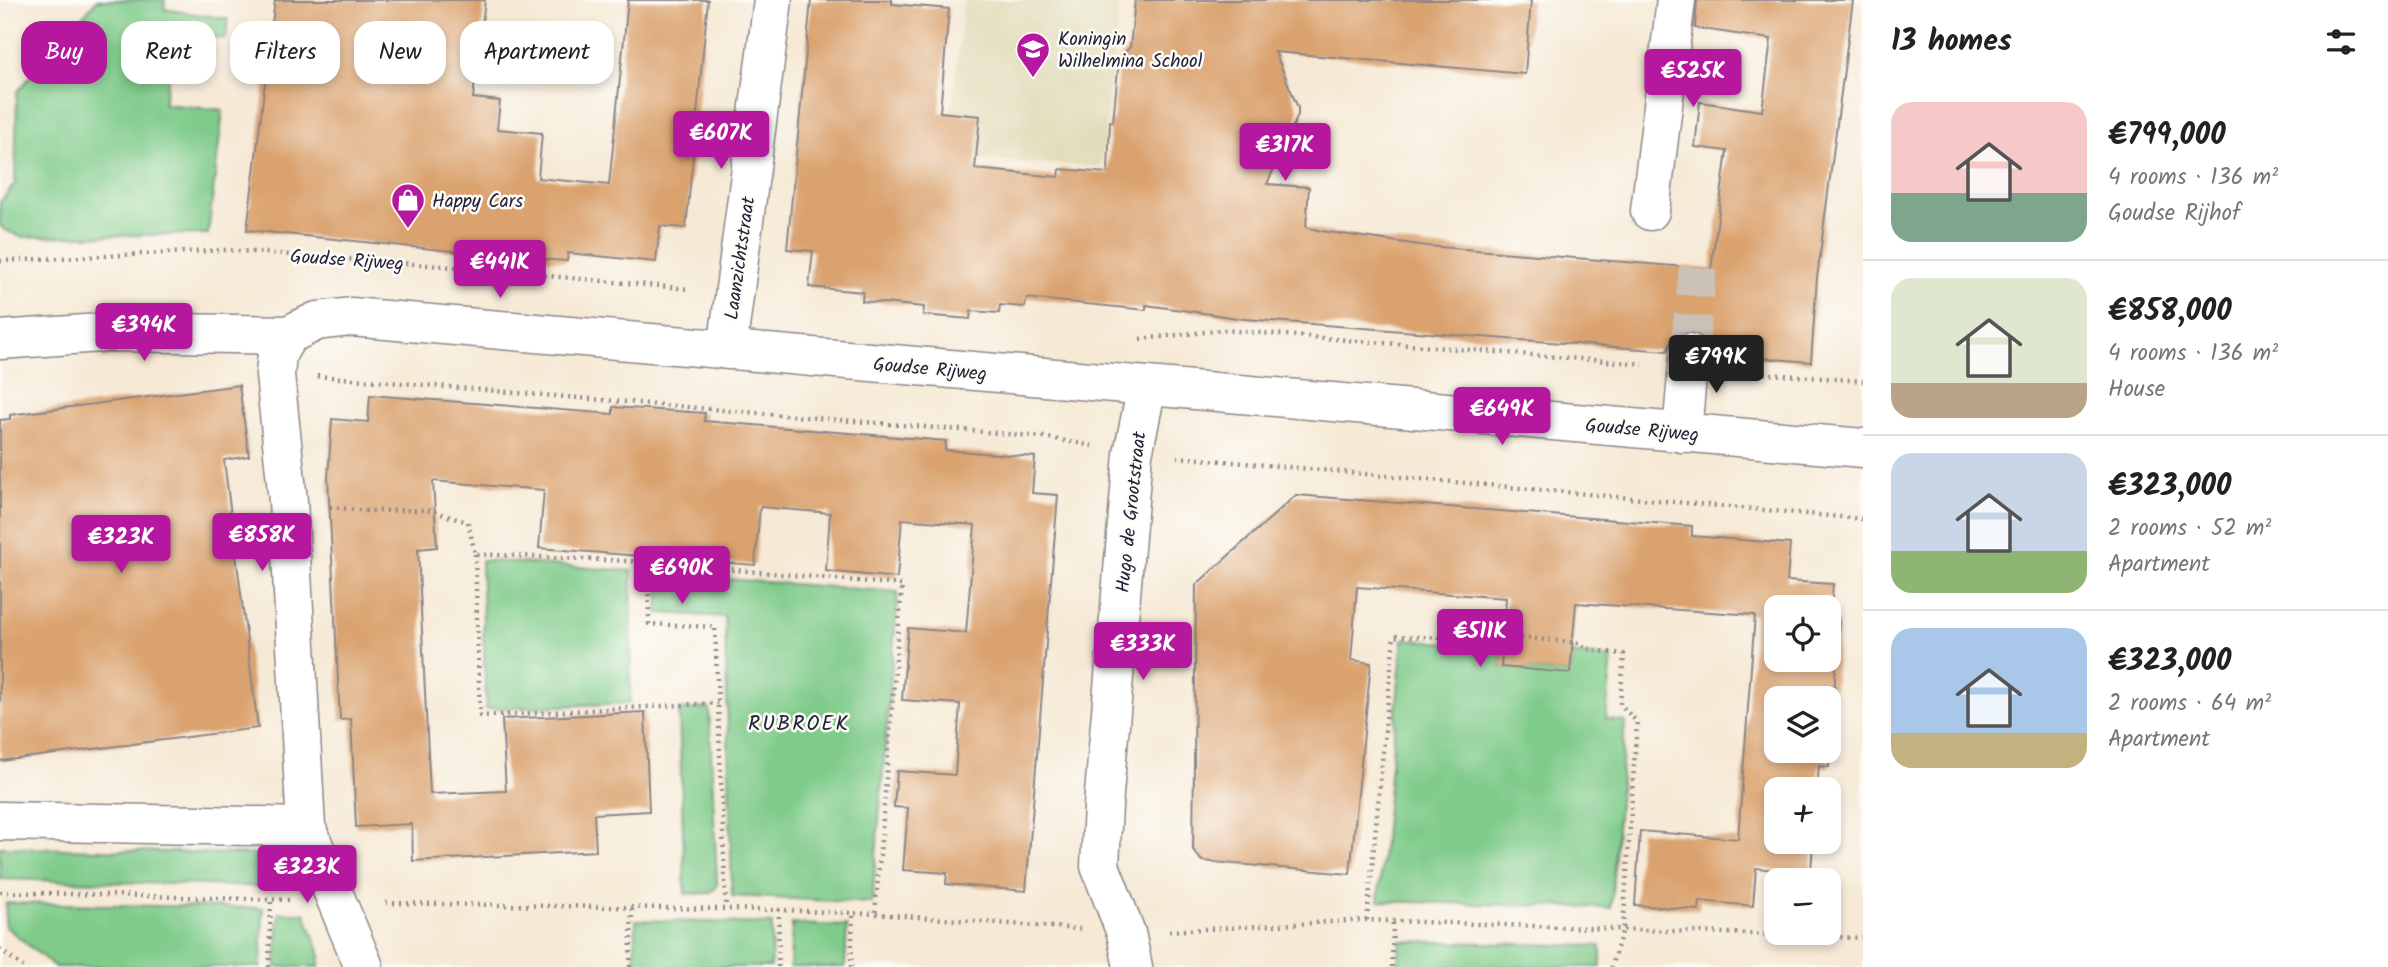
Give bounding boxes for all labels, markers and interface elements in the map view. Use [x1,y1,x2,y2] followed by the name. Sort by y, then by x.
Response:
[1891,18,2012,66] text: 13 homes
[21,21,107,84] chip: Buy
[121,21,216,84] chip: Rent
[230,21,340,84] chip: Filters
[354,21,446,84] chip: New
[460,21,614,84] chip: Apartment
[2322,23,2360,61] icon: filters
[1058,25,1203,77] place label: Koningin Wilhelmina School
[1014,30,1052,79] school or university icon: Koningin Wilhelmina School
[1644,50,1742,109] pin: €525K
[1660,54,1726,90] text: €525K
[672,111,770,171] pin: €607K
[2108,112,2226,160] text: €799,000
[689,116,753,152] text: €607K
[1236,124,1334,183] pin: €317K
[1256,128,1314,164] text: €317K
[1947,130,2031,214] icon: home
[2108,160,2278,196] text: 4 rooms · 136 m²
[389,181,427,230] shop icon: Happy Cars
[432,187,523,217] place label: Happy Cars
[717,194,765,322] street label: Laanzichtstraat
[2108,196,2241,232] text: Goudse Rijhof
[451,240,549,300] pin: €441K
[289,242,405,280] street label: Goudse Rijweg
[470,245,530,281] text: €441K
[2108,288,2232,336] text: €858,000
[95,304,193,363] pin: €394K
[1947,306,2031,390] icon: home
[111,308,177,344] text: €394K
[1667,336,1765,395] pin: €799K
[2108,336,2278,372] text: 4 rooms · 136 m²
[1685,340,1747,376] text: €799K
[872,350,988,390] street label: Goudse Rijweg
[2108,372,2165,408] text: House
[1453,388,1551,447] pin: €649K
[1469,392,1535,428] text: €649K
[1584,411,1700,451] street label: Goudse Rijweg
[1109,429,1155,594] street label: Hugo de Grootstraat
[2108,463,2231,511] text: €323,000
[1947,481,2031,565] icon: home
[2108,511,2271,547] text: 2 rooms · 52 m²
[213,514,311,573] pin: €858K
[72,516,170,575] pin: €323K
[228,518,296,554] text: €858K
[88,520,155,556] text: €323K
[633,546,731,606] pin: €690K
[2108,547,2210,583] text: Apartment
[650,551,714,587] text: €690K
[1764,595,1841,945] map controls
[1764,595,1841,672] button: locate
[1431,610,1529,669] pin: €511K
[1453,614,1507,650] text: €511K
[1094,622,1192,682] pin: €333K
[1110,627,1176,663] text: €333K
[2108,638,2231,686] text: €323,000
[1947,656,2031,740] icon: home
[1764,686,1841,763] button: layers
[2108,686,2271,722] text: 2 rooms · 64 m²
[748,708,850,741] district label: RUBROEK
[2108,722,2210,758] text: Apartment
[1764,777,1841,854] button: +
[258,846,356,905] pin: €323K
[274,850,341,886] text: €323K
[1764,868,1841,945] button: −

